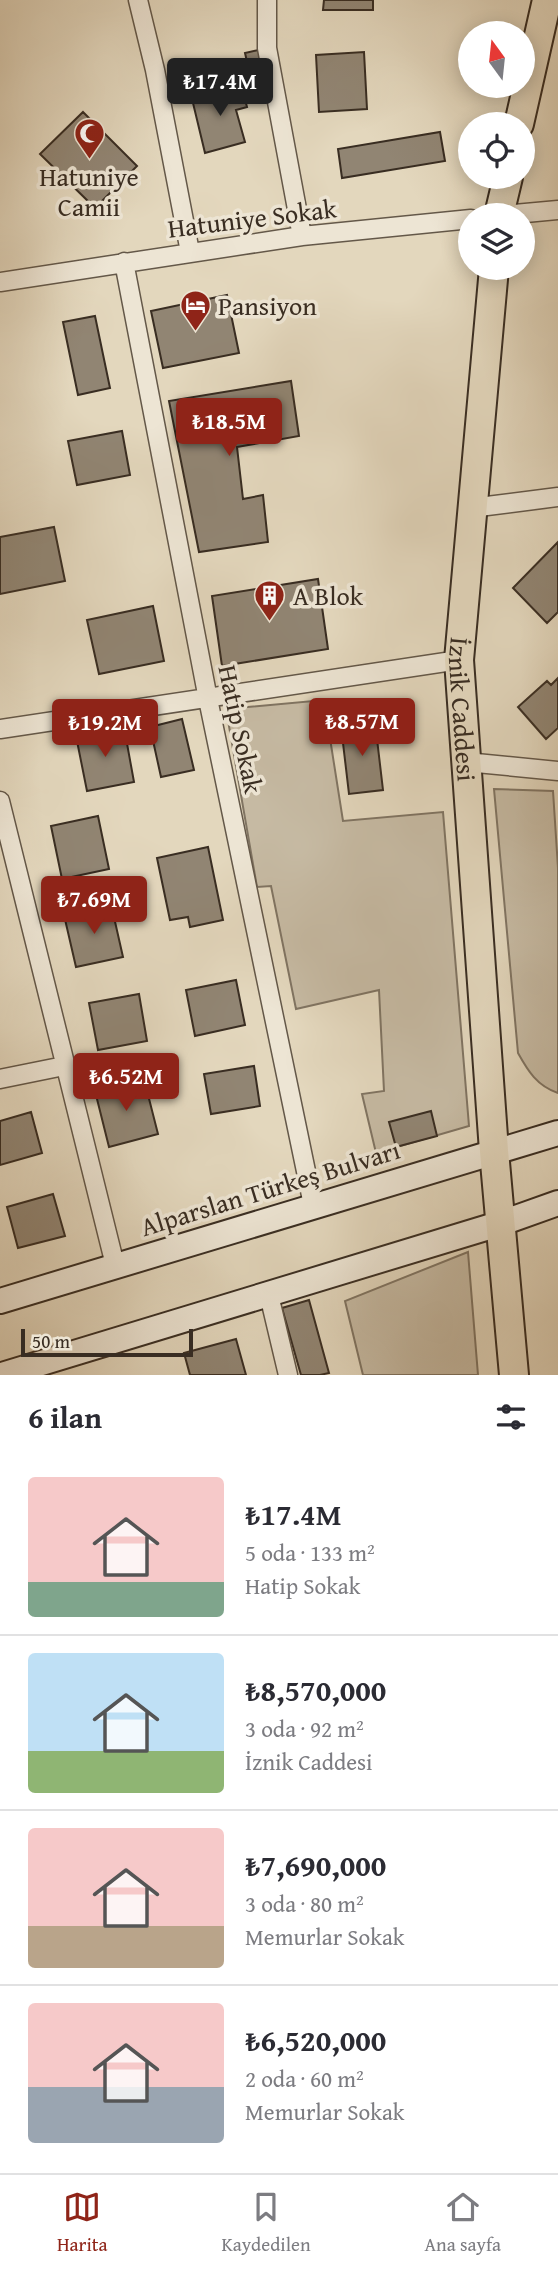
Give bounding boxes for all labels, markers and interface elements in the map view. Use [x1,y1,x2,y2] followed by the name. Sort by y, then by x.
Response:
[458,21,536,98] north arrow
[458,21,535,280] map controls
[163,58,277,118] pin: ₺17.4M
[183,64,257,97] text: ₺17.4M
[458,112,535,189] button: locate
[72,116,106,160] mosque icon: Hatuniye Camii
[39,157,139,226] place label: Hatuniye Camii
[165,188,339,248] street label: Hatuniye Sokak
[458,203,535,280] button: layers
[218,286,317,325] place label: Pansiyon
[178,288,212,332] hotel icon: Pansiyon
[172,398,286,458] pin: ₺18.5M
[192,404,266,437] text: ₺18.5M
[293,576,364,615] place label: A Blok
[253,578,287,622] building icon: A Blok
[439,636,487,783] street label: İznik Caddesi
[208,661,274,798] street label: Hatip Sokak
[305,698,419,758] pin: ₺8.57M
[48,700,162,759] pin: ₺19.2M
[325,704,399,737] text: ₺8.57M
[68,705,142,738] text: ₺19.2M
[37,876,151,936] pin: ₺7.69M
[57,882,131,915] text: ₺7.69M
[69,1054,183,1113] pin: ₺6.52M
[89,1059,163,1092] text: ₺6.52M
[135,1130,405,1246] street label: Alparslan Türkeş Bulvarı
[21,1326,192,1358] scale bar
[32,1327,70,1355] text: 50 m
[28,1395,102,1439] text: 6 ilan
[492,1398,530,1436] icon: filters
[245,1492,341,1536] text: ₺17.4M
[84,1505,168,1589] icon: home
[245,1536,375,1569] text: 5 oda · 133 m²
[245,1569,360,1602] text: Hatip Sokak
[245,1668,386,1712] text: ₺8,570,000
[84,1681,168,1765] icon: home
[245,1712,364,1745] text: 3 oda · 92 m²
[245,1745,373,1778] text: İznik Caddesi
[245,1843,386,1887] text: ₺7,690,000
[84,1856,168,1940] icon: home
[245,1887,364,1920] text: 3 oda · 80 m²
[245,1920,404,1953] text: Memurlar Sokak
[245,2018,386,2062] text: ₺6,520,000
[84,2031,168,2115] icon: home
[245,2062,364,2095] text: 2 oda · 60 m²
[245,2095,404,2128] text: Memurlar Sokak
[57,2188,107,2258] tab: Harita
[221,2188,311,2258] tab: Kaydedilen
[425,2188,501,2258] tab: Ana sayfa

